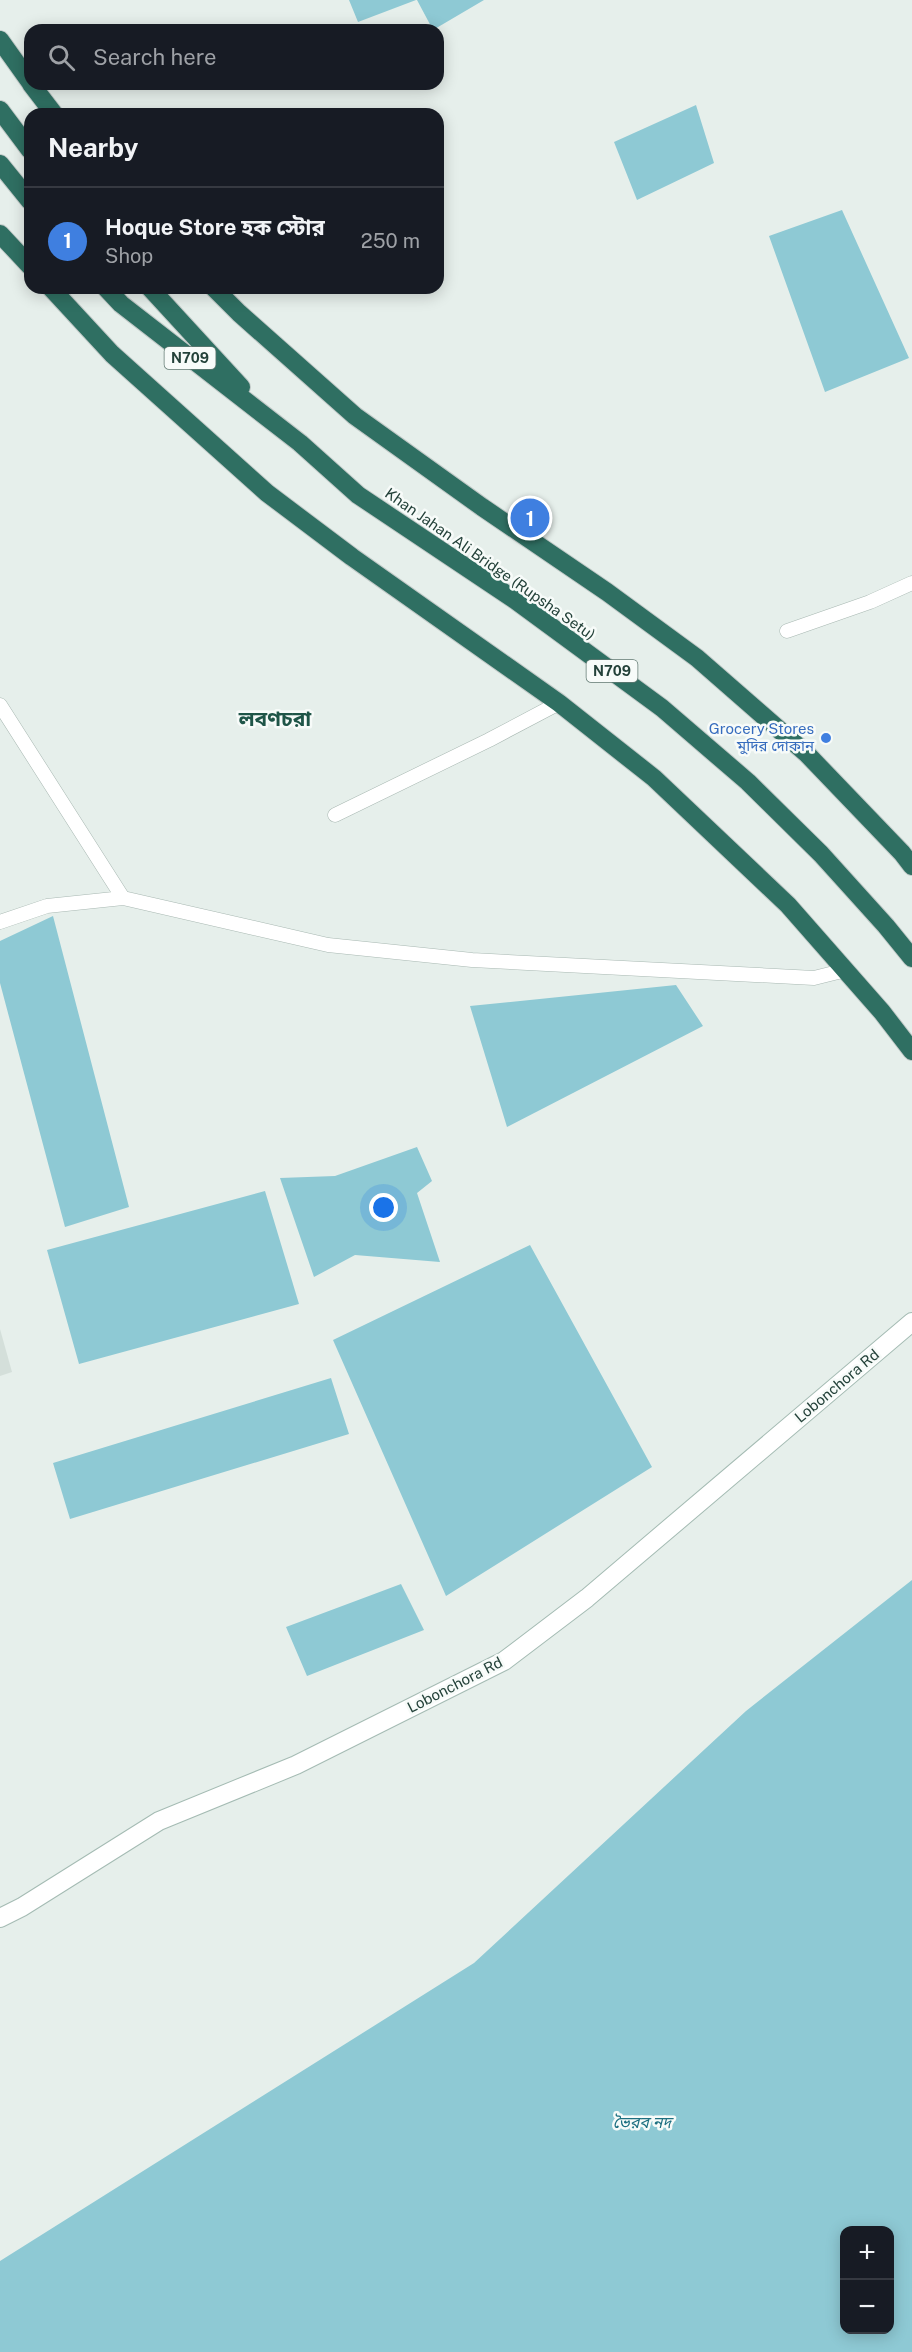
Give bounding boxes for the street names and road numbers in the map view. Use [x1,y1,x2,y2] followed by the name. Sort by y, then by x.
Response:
[164,347,216,369] road number: N709
[382,484,599,643] street label: Khan Jahan Ali Bridge (Rupsha Setu)
[586,660,638,682] road number: N709
[791,1346,882,1426] street label: Lobonchora Rd
[404,1653,505,1716] street label: Lobonchora Rd

